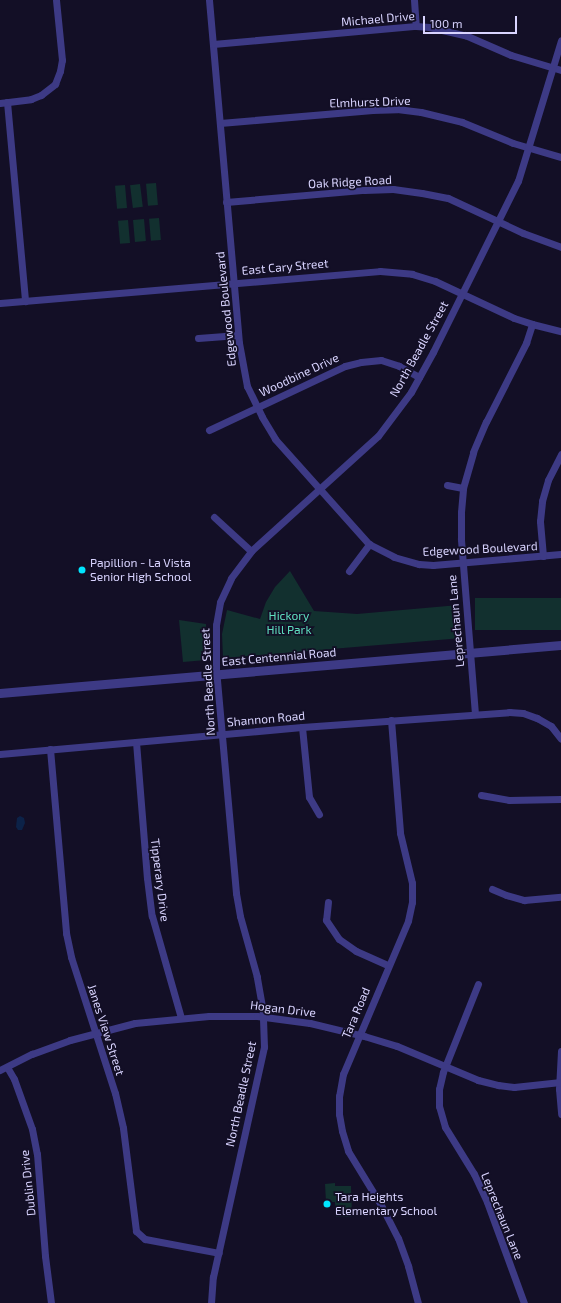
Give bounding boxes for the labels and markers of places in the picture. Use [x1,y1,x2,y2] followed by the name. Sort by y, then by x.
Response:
[90,556,192,584] place label: Papillion - La Vista Senior High School
[77,565,87,575] marker: Papillion - La Vista Senior High School
[335,1190,437,1218] place label: Tara Heights Elementary School
[322,1199,332,1209] marker: Tara Heights Elementary School

